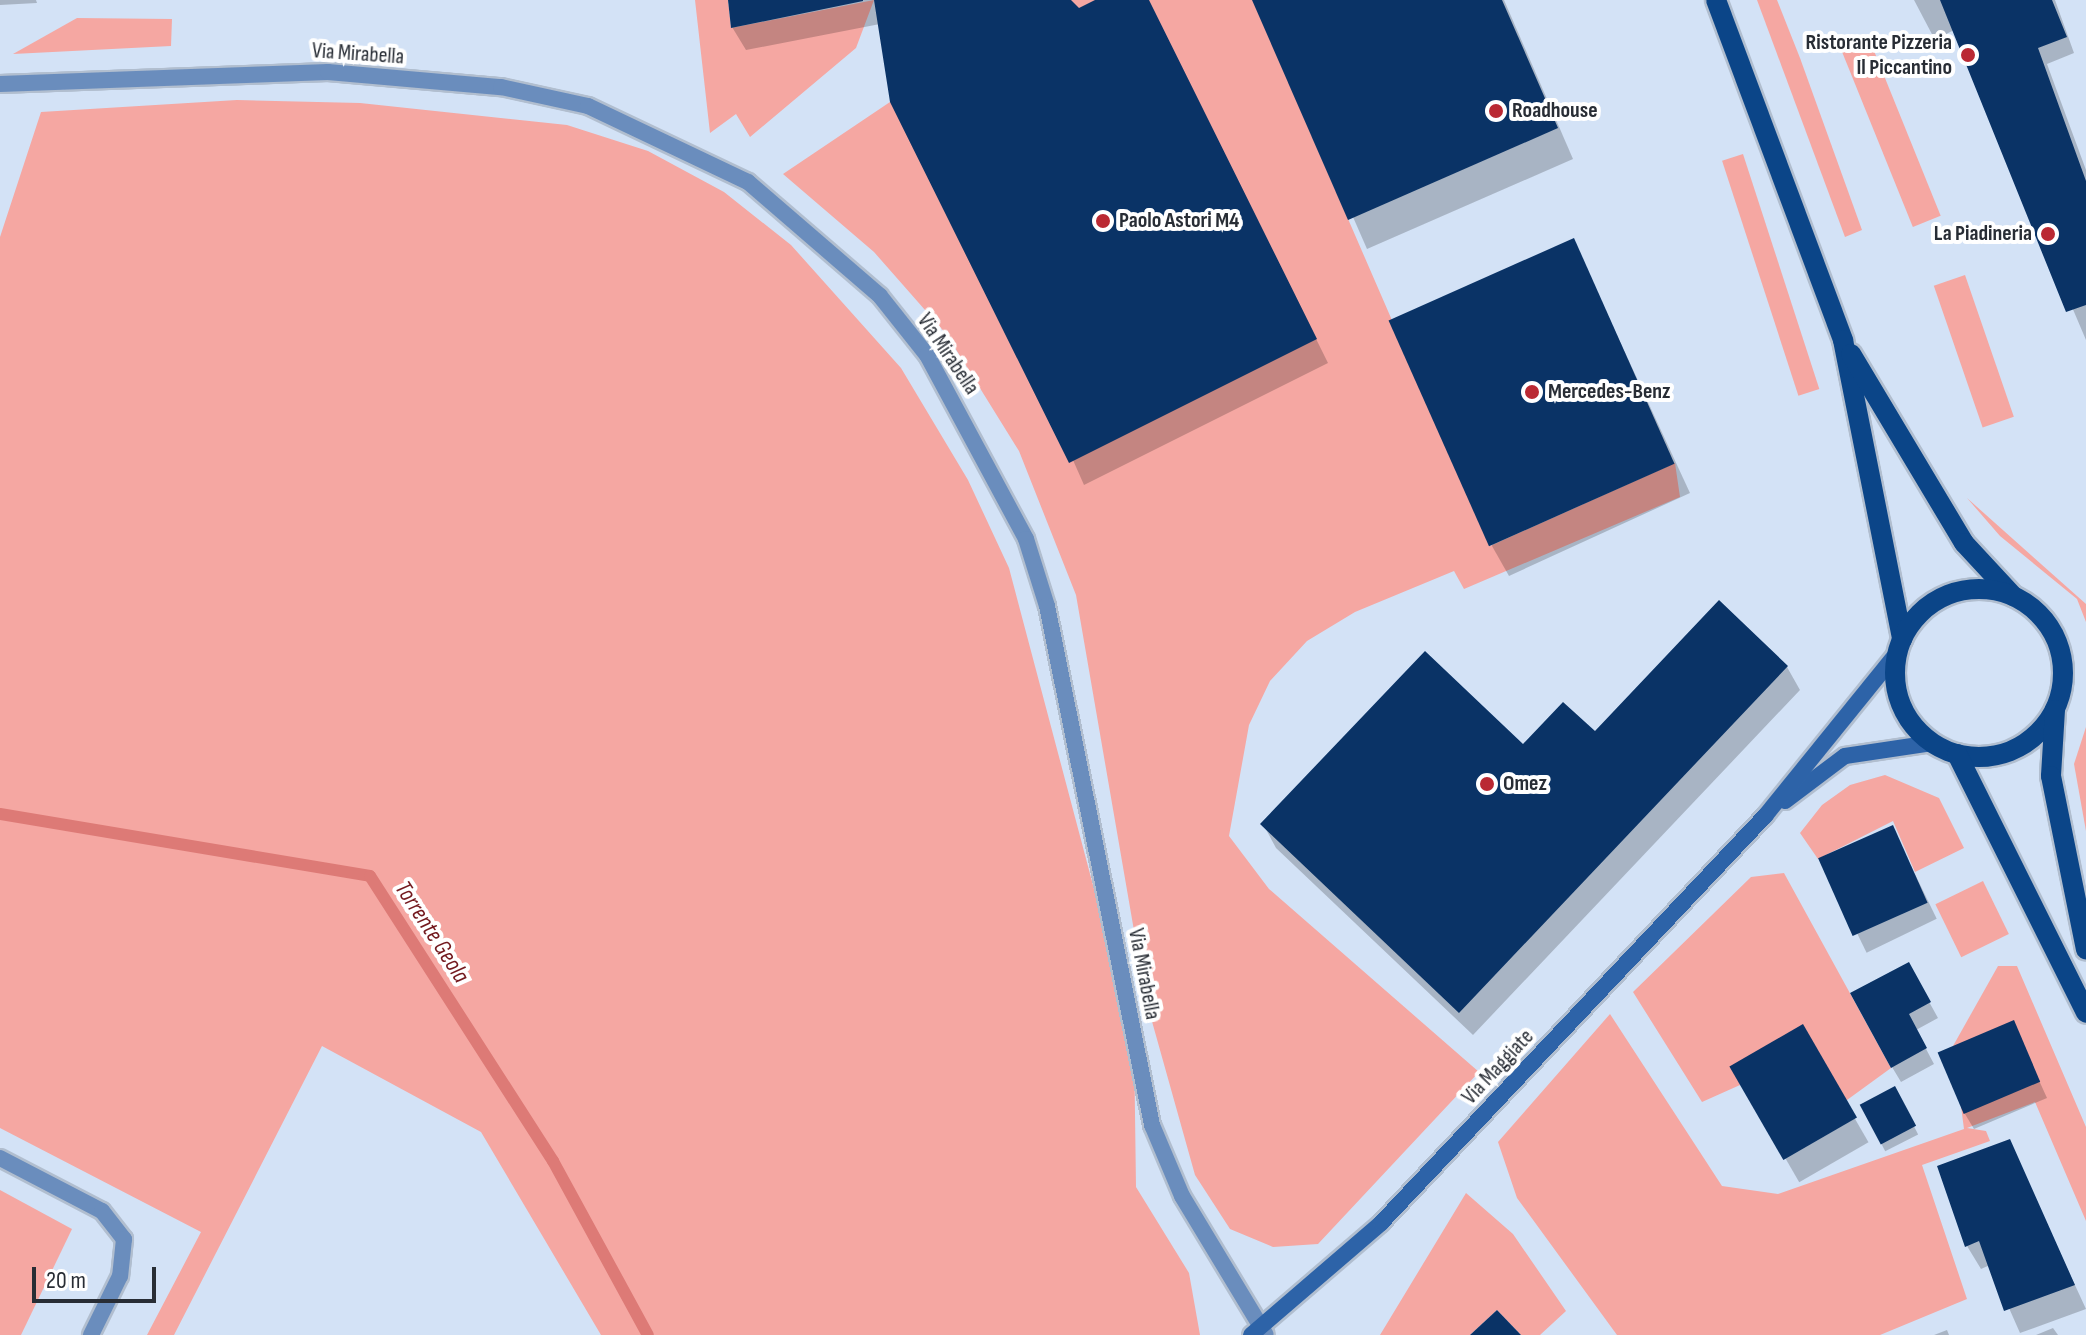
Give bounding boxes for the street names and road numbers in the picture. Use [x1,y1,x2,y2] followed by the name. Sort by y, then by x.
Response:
[311,38,405,70] street label: Via Mirabella
[911,308,985,400] street label: Via Mirabella
[1122,926,1166,1022] street label: Via Mirabella
[1457,1024,1539,1110] street label: Via Maggiate

